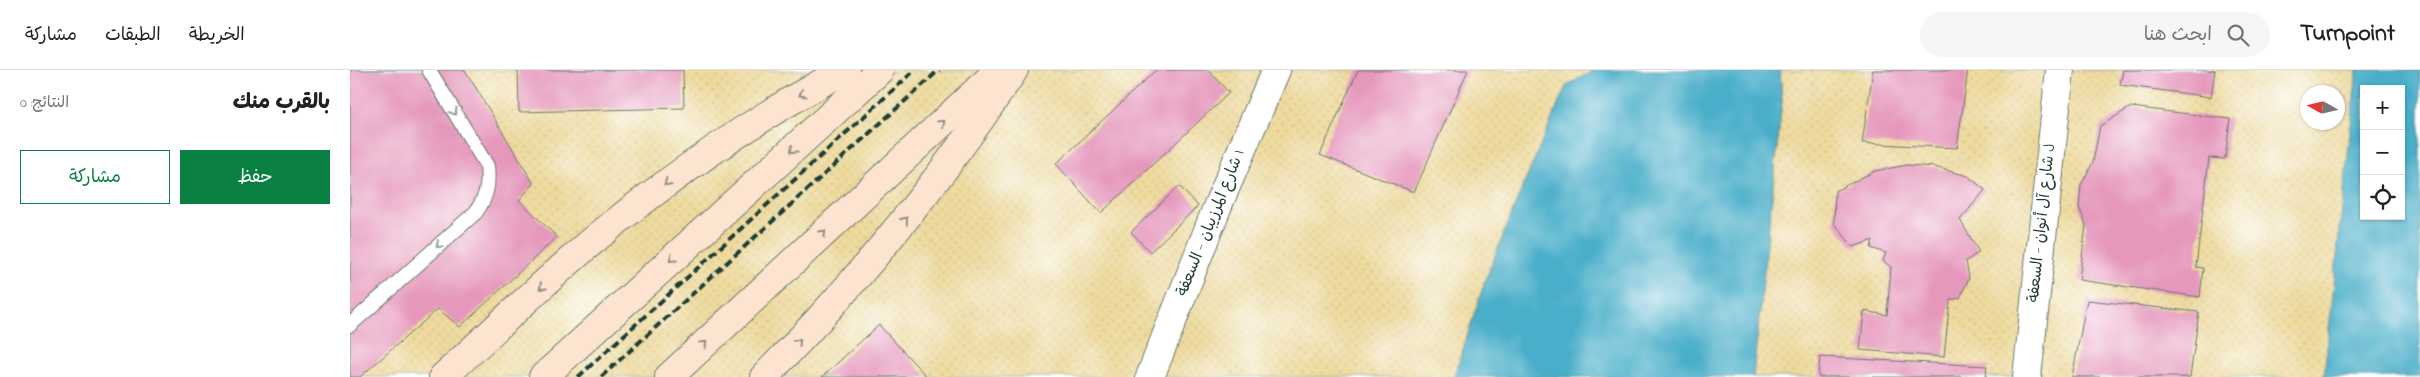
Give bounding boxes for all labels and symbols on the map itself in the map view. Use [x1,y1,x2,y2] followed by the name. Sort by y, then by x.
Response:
[2300,85,2345,130] north arrow
[799,87,808,97] one-way arrow
[447,106,457,115] one-way arrow
[937,119,946,128] one-way arrow
[2022,142,2062,304] street label: شارع آل أنوان - السعفة J
[789,144,798,153] one-way arrow
[1171,146,1251,300] street label: شارع المرزيبان - السعفة I
[663,177,672,186] one-way arrow
[899,216,908,225] one-way arrow
[818,230,827,239] one-way arrow
[435,239,444,248] one-way arrow
[669,253,678,262] one-way arrow
[539,281,548,290] one-way arrow
[792,339,801,348] one-way arrow
[699,341,708,350] one-way arrow

